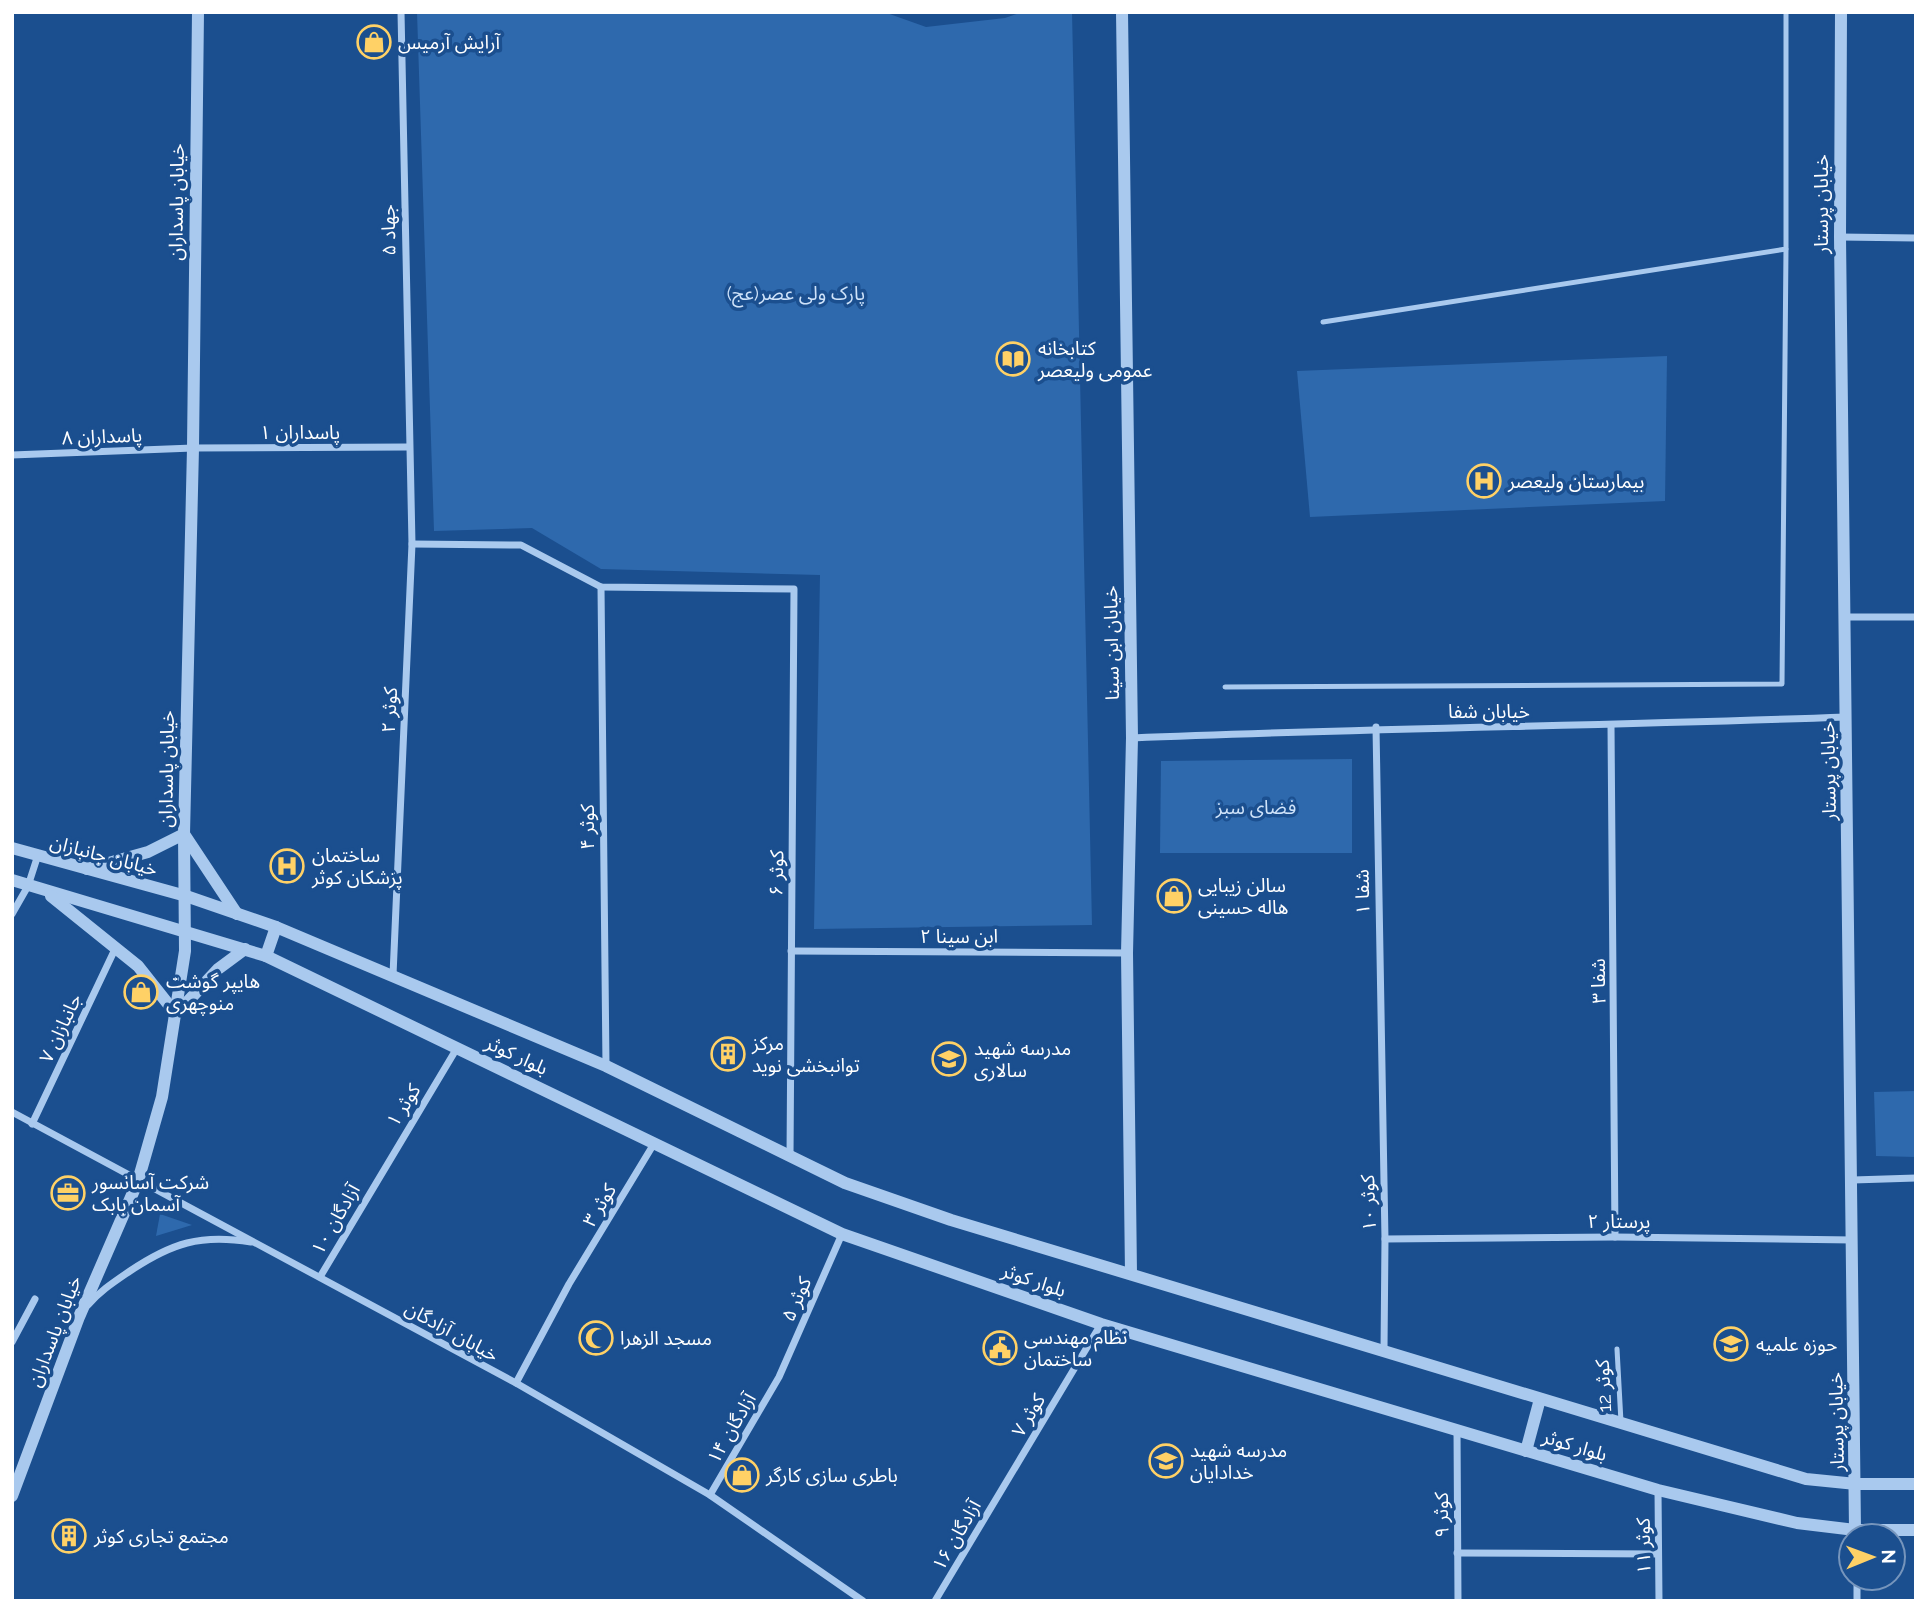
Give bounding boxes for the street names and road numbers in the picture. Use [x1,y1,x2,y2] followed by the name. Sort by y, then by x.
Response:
[164,143,190,261] street label: خیابان پاسداران
[1810,154,1834,255] street label: خیابان پرستار
[377,204,399,256] street label: جهاد ۵
[260,421,340,445] street label: پاسداران ۱
[61,424,143,451] street label: پاسداران ۸
[1099,585,1124,701] street label: خیابان ابن سینا
[377,685,402,733] street label: کوثر ۲
[1448,700,1530,722] street label: خیابان شفا
[154,710,180,828] street label: خیابان پاسداران
[1816,721,1842,822] street label: خیابان پرستار
[576,803,599,850] street label: کوثر ۴
[48,830,160,881] street label: خیابان جانبازان
[765,849,788,896] street label: کوثر ۶
[1351,869,1373,915] street label: شفا ۱
[920,925,998,948] street label: ابن سینا ۲
[1587,958,1609,1004] street label: شفا ۳
[34,990,86,1066] street label: جانبازان ۷
[481,1031,552,1080] street label: بلوار کوثر
[382,1079,426,1131] street label: کوثر ۱
[1356,1173,1381,1232] street label: کوثر ۱۰
[306,1179,365,1259] street label: آزادگان ۱۰
[578,1179,622,1231] street label: کوثر ۳
[1588,1210,1650,1234] street label: پرستار ۲
[998,1259,1069,1302] street label: بلوار کوثر
[23,1272,87,1390] street label: خیابان پاسداران
[777,1273,817,1325] street label: کوثر ۵
[401,1296,502,1367] street label: خیابان آزادگان
[1591,1358,1616,1413] street label: کوثر 12
[1824,1372,1850,1473] street label: خیابان پرستار
[702,1388,761,1468] street label: آزادگان ۱۴
[1007,1389,1051,1441] street label: کوثر ۷
[1539,1425,1610,1466] street label: بلوار کوثر
[1430,1491,1453,1538] street label: کوثر ۹
[927,1495,986,1575] street label: آزادگان ۱۶
[1631,1516,1655,1574] street label: کوثر ۱۱

